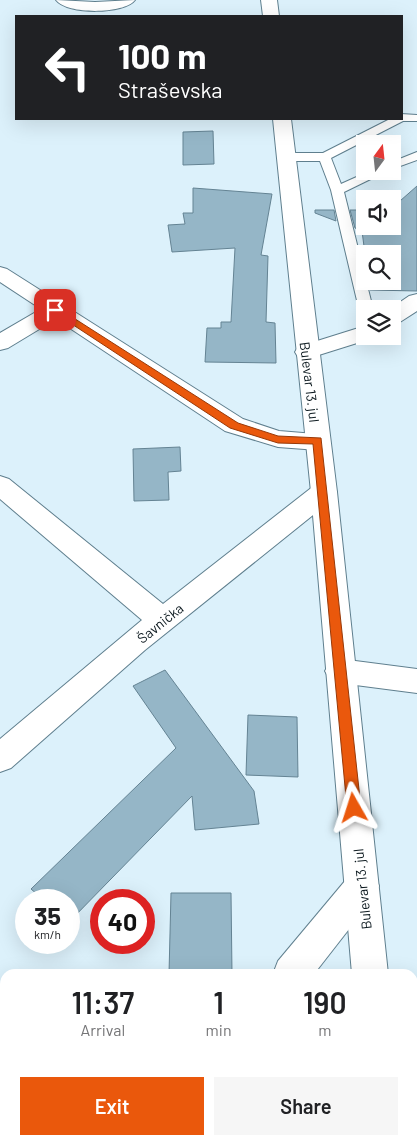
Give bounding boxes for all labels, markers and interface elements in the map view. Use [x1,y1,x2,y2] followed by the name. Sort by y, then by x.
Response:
[118,34,207,76] text: 100 m
[35,35,100,100] icon: left
[118,76,223,102] text: Straševska
[356,135,401,180] north arrow
[356,135,401,345] map controls
[356,190,401,235] button: sound
[356,245,401,290] button: search
[34,289,76,331] pin
[41,296,69,324] icon: arrive
[356,300,401,345] button: layers
[297,341,323,423] street label: Bulevar 13. jul
[134,599,186,647] street label: Šavnička
[327,781,379,833] position arrow
[349,848,375,930] street label: Bulevar 13. jul
[90,889,155,954] speed limit sign: 40
[34,900,61,930] text: 35
[34,927,61,941] text: km/h
[72,984,134,1020] text: 11:37
[213,984,224,1020] text: 1
[303,984,346,1020] text: 190
[80,1020,125,1039] text: Arrival
[206,1020,232,1039] text: min
[318,1020,331,1039] text: m
[20,1077,204,1135] button: Exit
[214,1077,398,1135] button: Share

